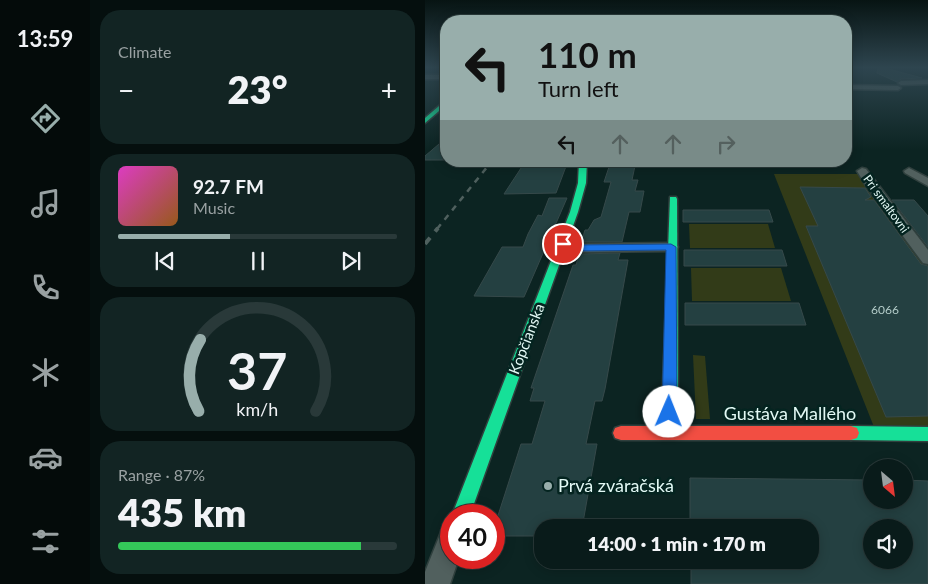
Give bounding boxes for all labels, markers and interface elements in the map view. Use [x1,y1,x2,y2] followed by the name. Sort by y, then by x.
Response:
[17,25,73,52] text: 13:59
[538,33,637,75] text: 110 m
[455,35,520,100] icon: left
[118,42,171,61] text: Climate
[228,66,287,112] text: 23°
[118,73,134,107] text: −
[381,73,397,107] text: +
[538,75,619,102] text: Turn left
[28,101,63,136] icon: directions
[553,130,581,158] icon: left
[606,130,634,158] icon: ahead
[659,130,687,158] icon: ahead
[712,130,740,158] icon: right
[860,172,913,236] street label: Pri smaltovni
[193,175,264,198] text: 92.7 FM
[28,186,63,221] icon: music
[193,198,235,217] text: Music
[542,223,584,265] pin
[549,230,577,258] icon: arrive
[151,247,179,275] icon: previous
[244,247,272,275] icon: pause
[337,247,365,275] icon: next
[28,270,63,305] icon: phone
[504,301,548,377] street label: Kopčianska
[871,302,899,317] house number: 6066
[227,339,288,401] text: 37
[28,355,63,390] icon: climate
[642,385,694,437] position arrow
[237,398,278,420] text: km/h
[724,402,856,424] street label: Gustáva Mallého
[28,440,63,475] icon: car
[863,459,913,509] north arrow
[863,459,913,569] map controls
[118,465,205,484] text: Range · 87%
[558,474,674,496] place label: Prvá zváračská
[542,480,554,492] marker: Prvá zváračská
[118,489,246,535] text: 435 km
[440,504,505,569] speed limit sign: 40
[863,519,913,569] button: sound
[28,524,63,559] icon: filters
[587,532,766,555] text: 14:00 · 1 min · 170 m

